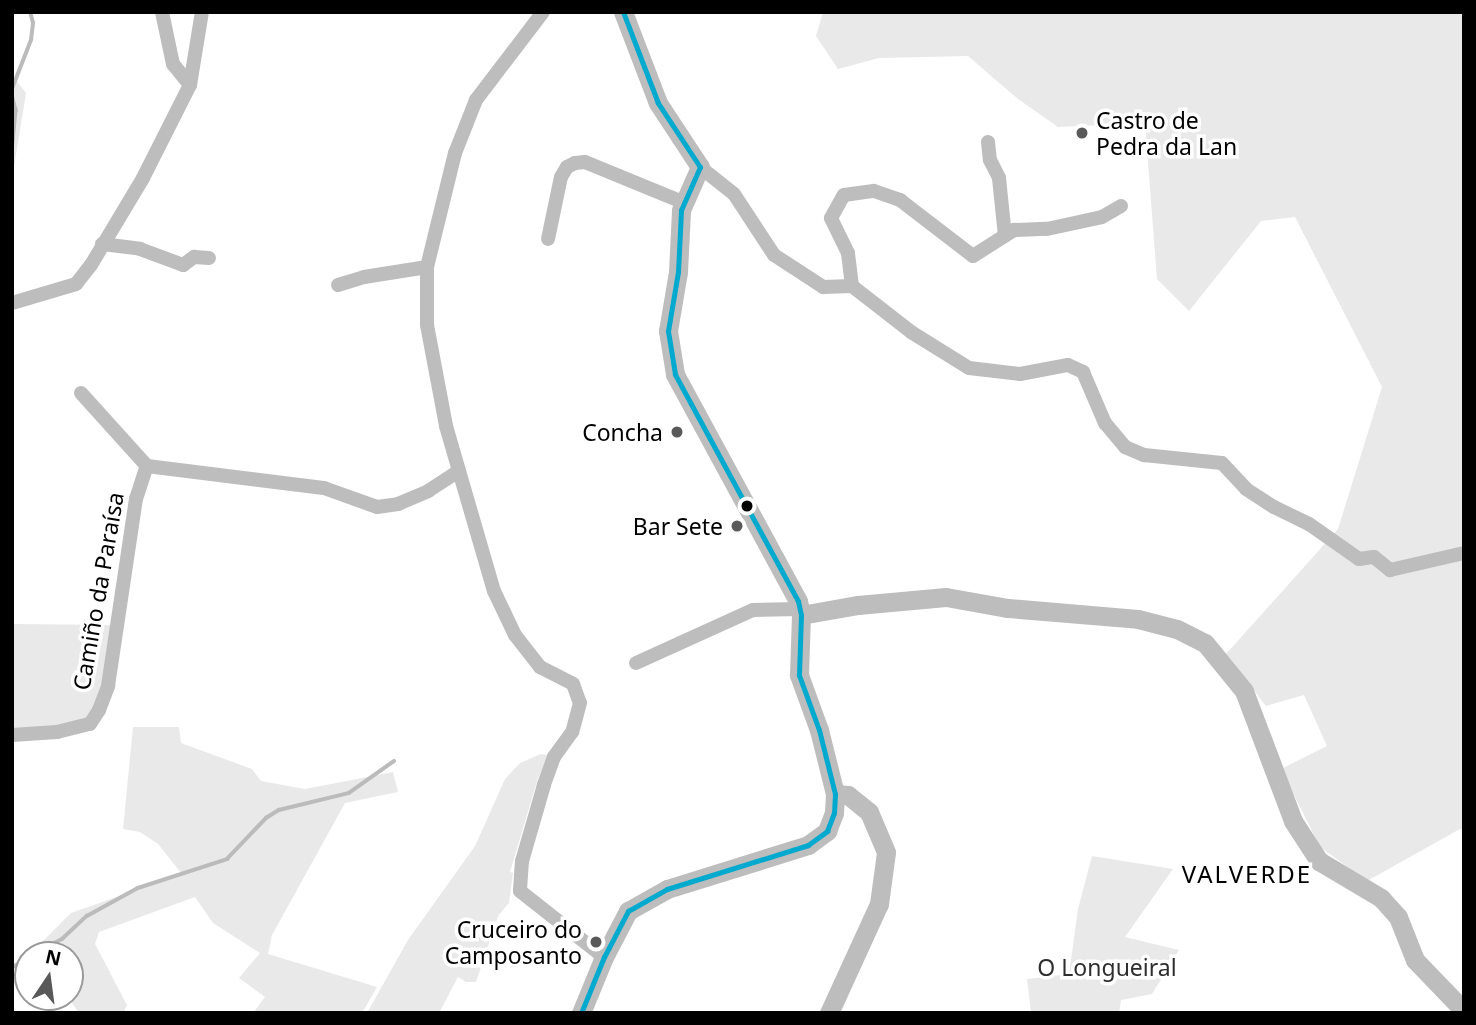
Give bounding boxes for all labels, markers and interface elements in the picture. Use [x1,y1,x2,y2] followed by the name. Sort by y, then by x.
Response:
[1096,106,1237,160] place label: Castro de Pedra da Lan
[1074,125,1090,141] marker: Castro de Pedra da Lan
[582,418,663,446] place label: Concha
[669,424,685,440] marker: Concha
[67,490,129,692] street label: Camiño da Paraísa
[740,499,754,513] unlabelled marker
[633,512,723,540] place label: Bar Sete
[729,518,745,534] marker: Bar Sete
[1183,860,1311,888] district label: VALVERDE
[445,915,582,969] place label: Cruceiro do Camposanto
[588,934,604,950] marker: Cruceiro do Camposanto
[14,941,84,1011] north arrow
[43,943,64,972] text: N
[1037,953,1177,981] park label: O Longueiral

